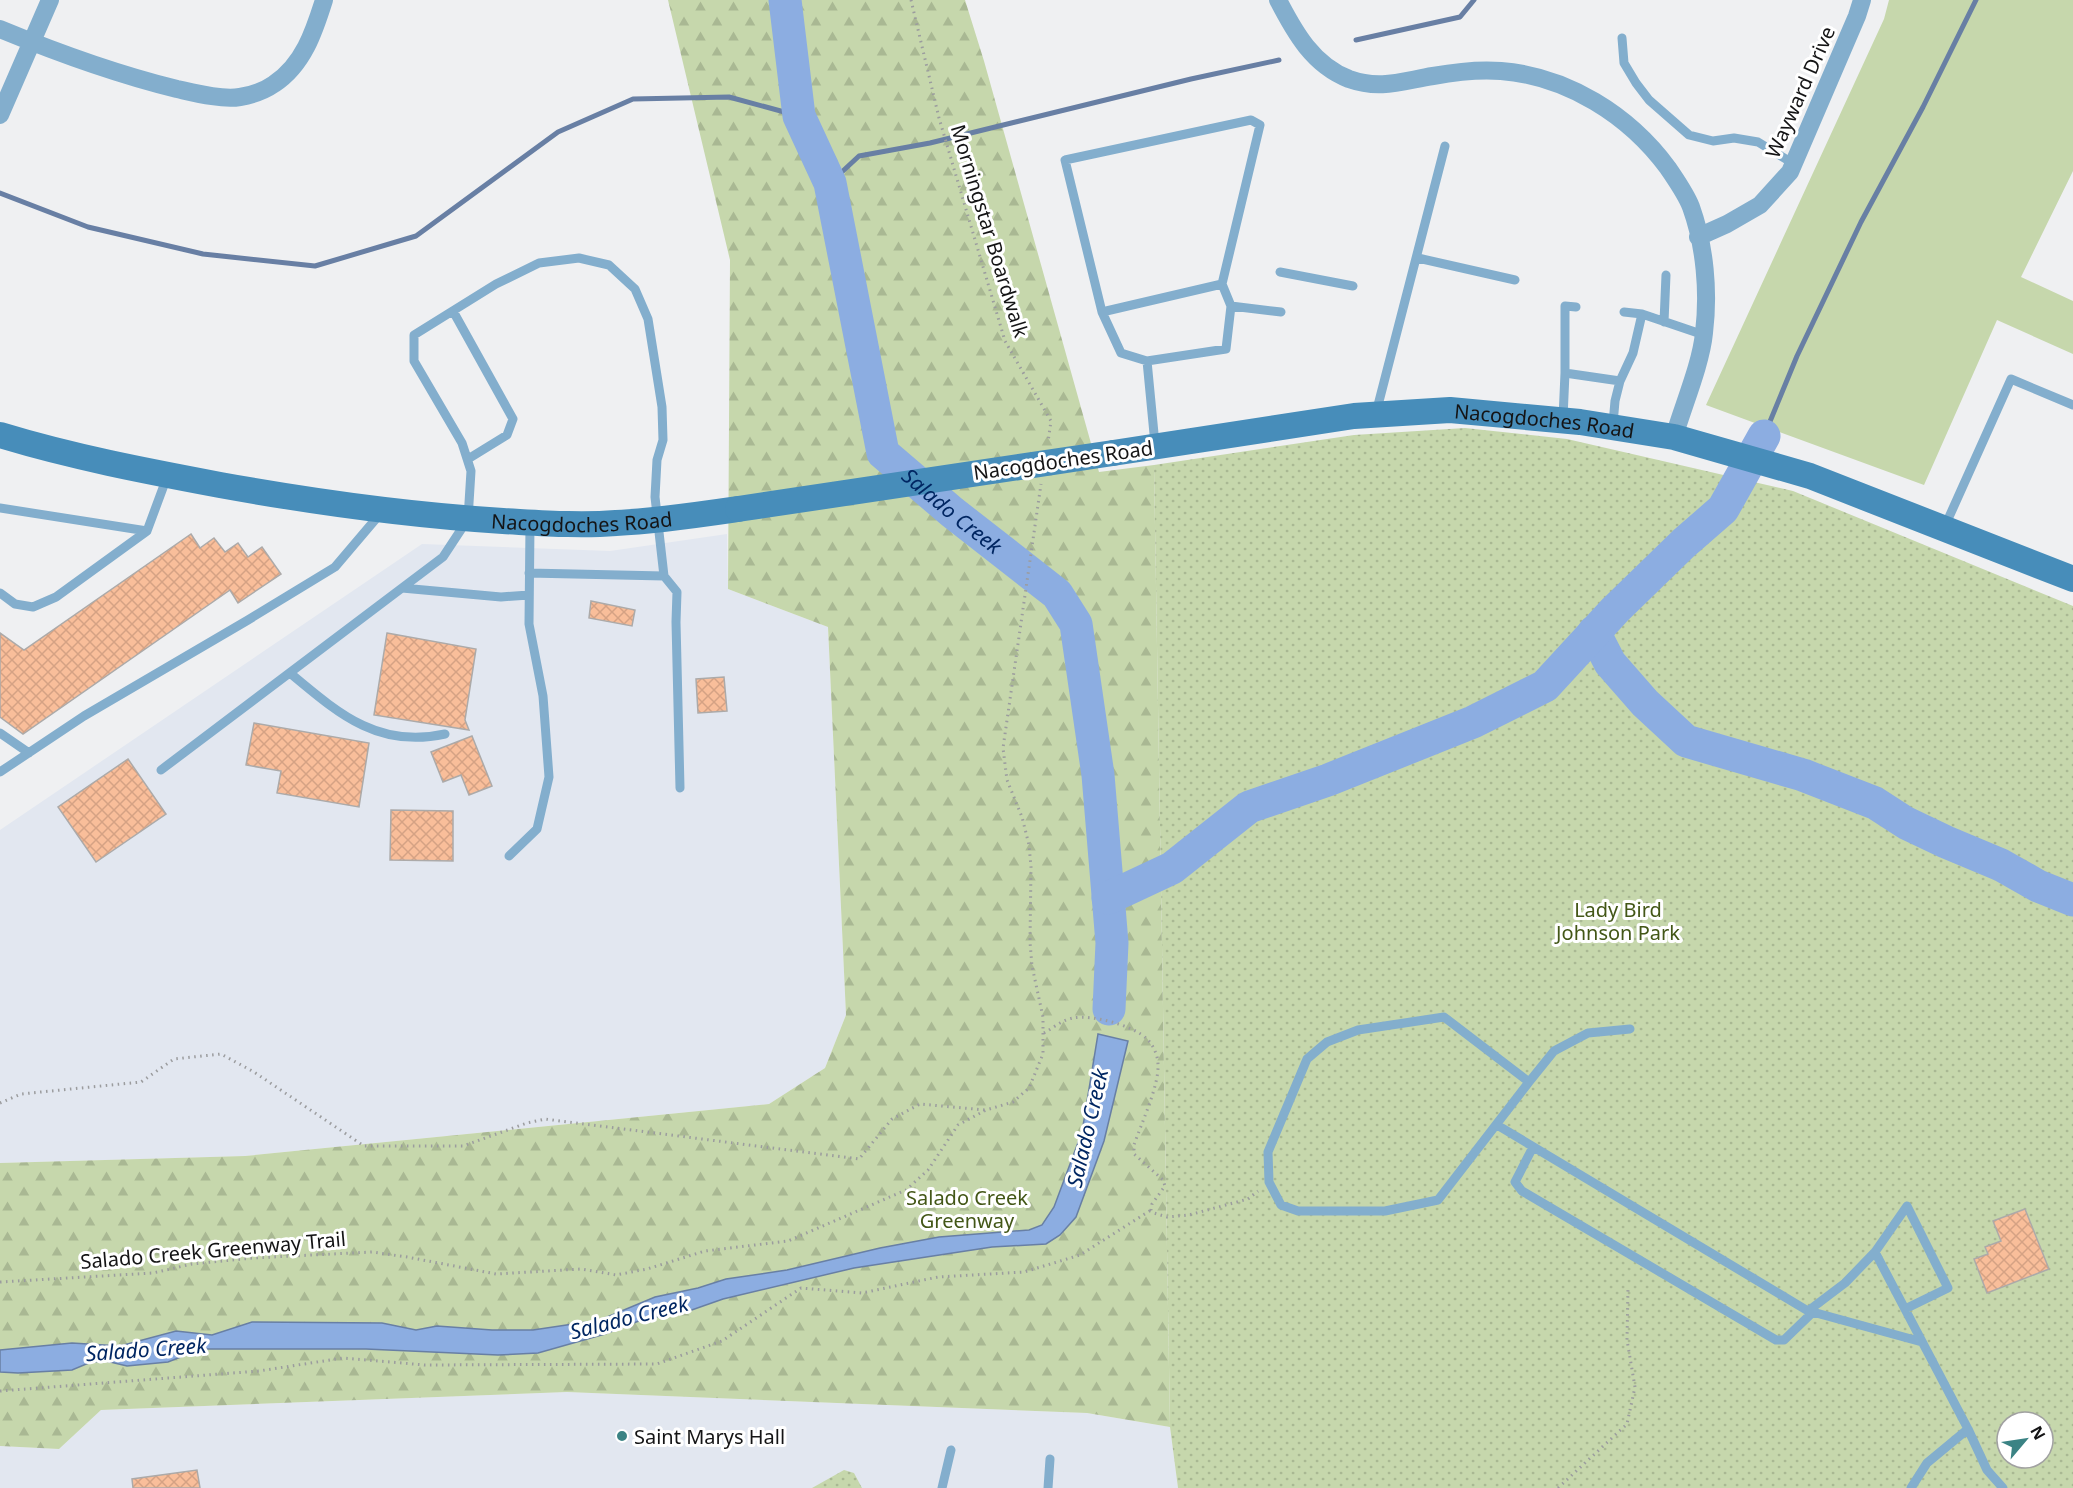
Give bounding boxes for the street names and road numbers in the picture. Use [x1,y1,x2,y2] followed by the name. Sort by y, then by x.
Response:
[1759,22,1841,162] street label: Wayward Drive
[945,121,1035,341] street label: Morningstar Boardwalk
[1453,397,1636,444] street label: Nacogdoches Road
[972,434,1154,486] street label: Nacogdoches Road
[490,505,674,538] street label: Nacogdoches Road
[79,1225,347,1275] street label: Salado Creek Greenway Trail

